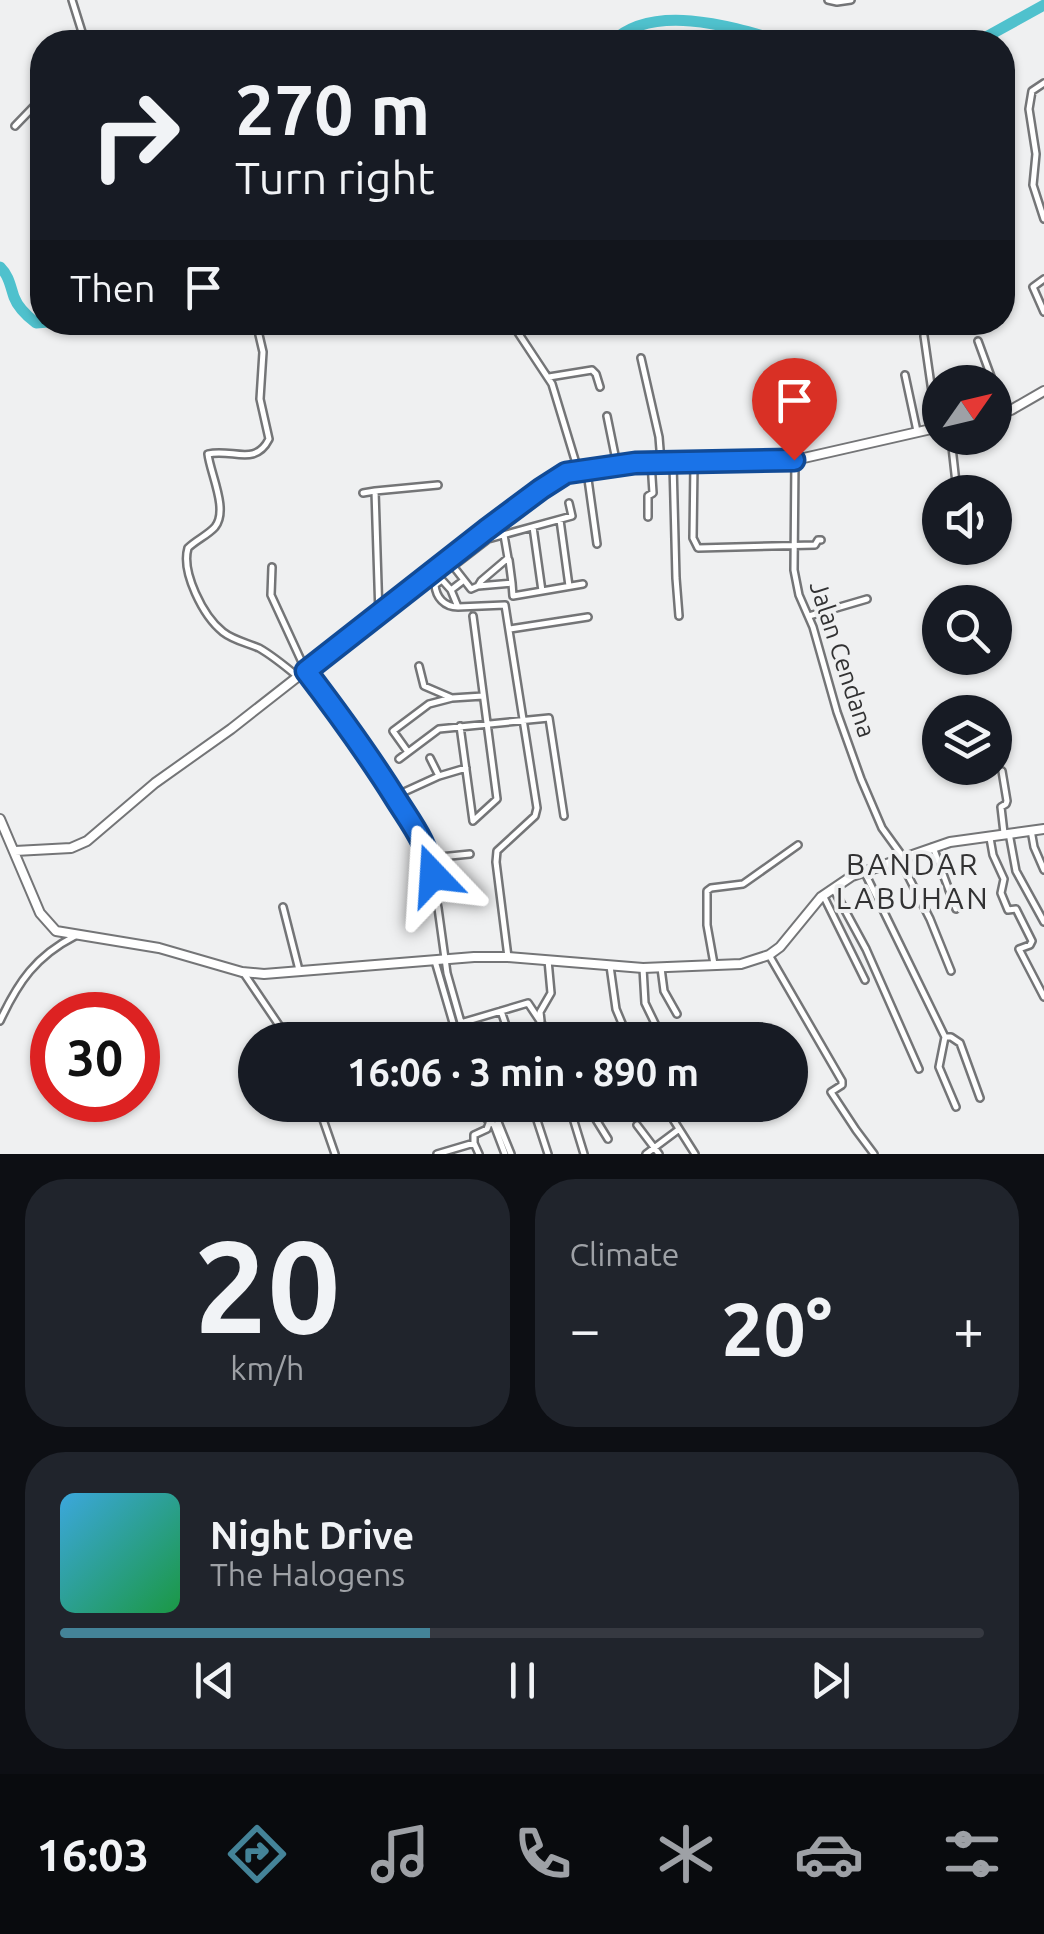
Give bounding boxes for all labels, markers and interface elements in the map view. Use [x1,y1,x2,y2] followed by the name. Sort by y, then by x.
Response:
[70,70,200,200] icon: right
[235,70,430,148] text: 270 m
[235,152,435,203] text: Turn right
[176,260,231,315] icon: arrive
[70,267,156,309] text: Then
[752,358,837,461] pin
[922,365,1012,455] north arrow
[922,365,1012,785] map controls
[767,373,822,428] icon: arrive
[922,475,1012,565] button: sound
[805,577,881,741] street label: Jalan Cendana
[922,585,1012,675] button: search
[922,695,1012,785] button: layers
[381,823,485,927] position arrow
[836,847,990,915] district label: BANDAR LABUHAN
[30,992,160,1122] speed limit sign: 30
[347,1051,699,1093] text: 16:06 · 3 min · 890 m
[194,1212,341,1358] text: 20
[570,1236,680,1272] text: Climate
[721,1286,832,1370] text: 20°
[570,1298,601,1359] text: −
[953,1298,984,1359] text: +
[230,1350,304,1386] text: km/h
[210,1514,414,1556] text: Night Drive
[210,1556,405,1592] text: The Halogens
[187,1653,242,1708] icon: previous
[495,1653,550,1708] icon: pause
[803,1653,858,1708] icon: next
[222,1819,292,1889] icon: directions
[365,1819,435,1889] icon: music
[508,1819,578,1889] icon: phone
[651,1819,721,1889] icon: climate
[794,1819,864,1889] icon: car
[937,1819,1007,1889] icon: filters
[37,1829,149,1880] text: 16:03

